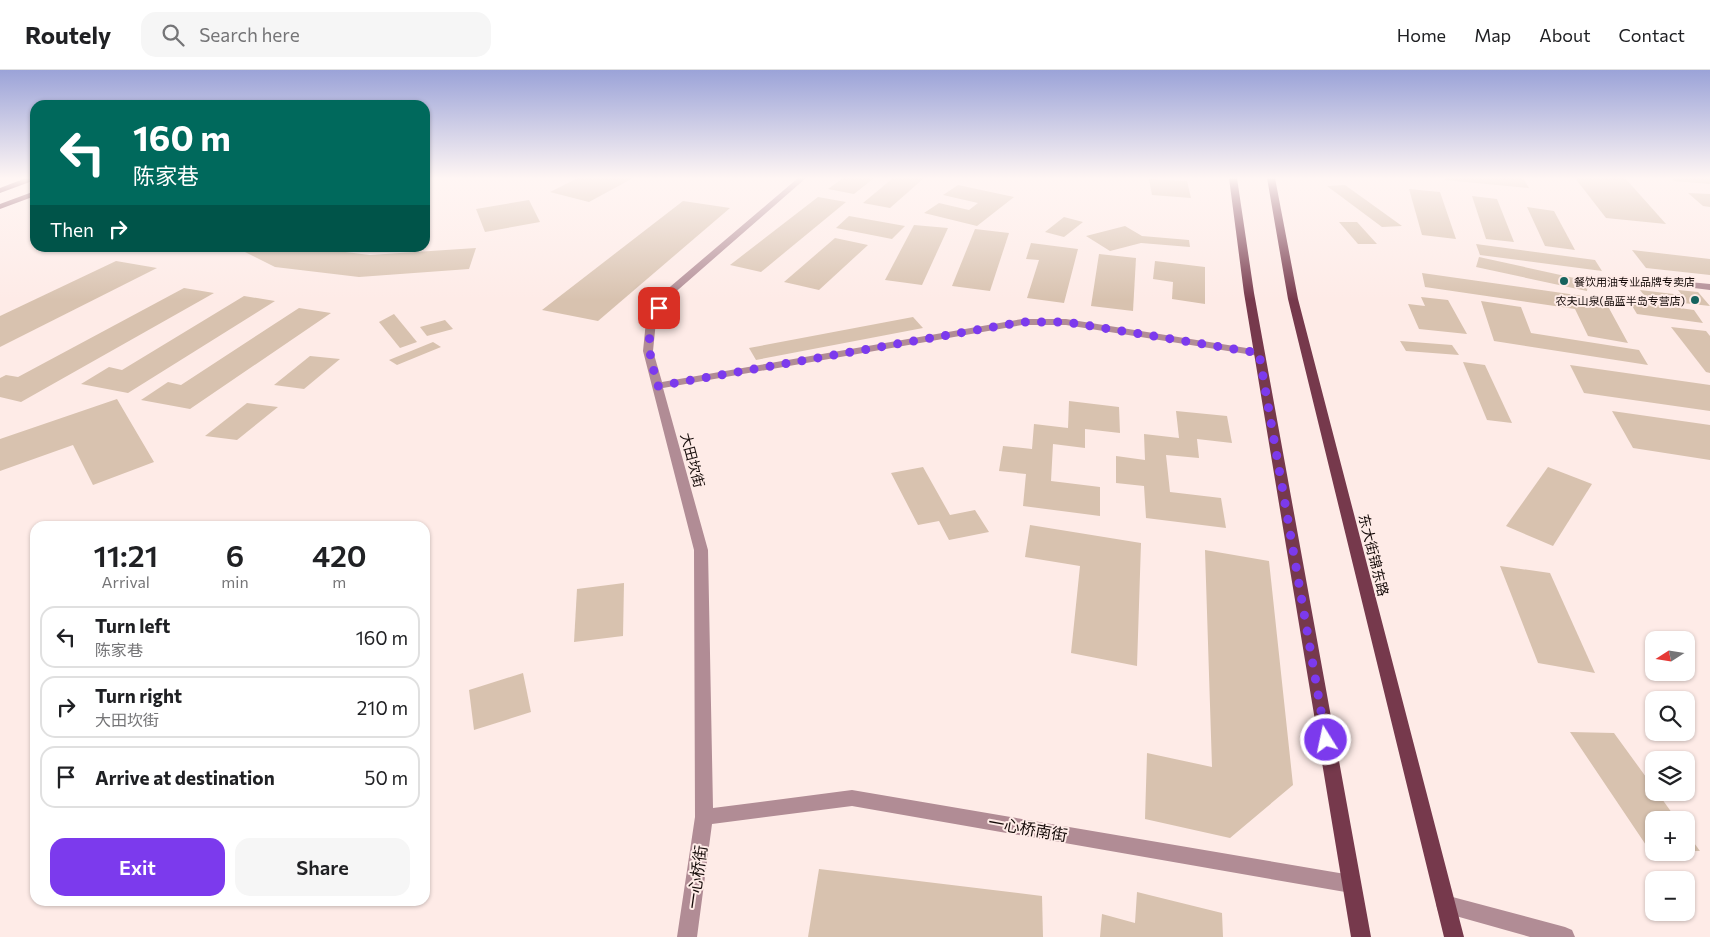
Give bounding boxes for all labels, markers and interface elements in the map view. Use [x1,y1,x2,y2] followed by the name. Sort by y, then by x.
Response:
[141,12,491,57] search box
[25,20,111,49] text: Routely
[159,21,187,49] icon: search
[199,23,300,46] text: Search here
[1397,24,1446,46] text: Home
[1474,24,1511,46] text: Map
[1539,24,1591,46] text: About
[1619,24,1685,46] text: Contact
[133,115,231,158] text: 160 m
[50,120,115,185] icon: left
[133,162,199,189] text: 陈家巷
[104,215,132,243] icon: right
[50,218,94,241] text: Then
[1558,275,1570,287] marker: 餐饮用油专业品牌专卖店
[1574,275,1695,288] place label: 餐饮用油专业品牌专卖店
[638,287,680,329] pin
[645,294,673,322] icon: arrive
[1556,294,1685,307] place label: 农夫山泉(晶蓝半岛专营店)
[1689,294,1701,306] marker: 农夫山泉(晶蓝半岛专营店)
[678,431,708,489] street label: 大田坎街
[1356,512,1392,598] street label: 东大街锦东路
[93,536,158,573] text: 11:21
[226,536,244,573] text: 6
[312,536,367,573] text: 420
[101,572,150,591] text: Arrival
[221,572,249,591] text: min
[332,572,346,591] text: m
[95,614,170,637] text: Turn left
[52,623,80,651] icon: left
[356,626,408,649] text: 160 m
[1645,631,1695,681] north arrow
[1645,631,1695,921] map controls
[95,640,143,659] text: 陈家巷
[95,684,182,707] text: Turn right
[1645,691,1695,741] button: search
[52,693,80,721] icon: right
[357,696,408,719] text: 210 m
[95,710,159,729] text: 大田坎街
[1299,713,1351,765] position arrow
[1645,751,1695,801] button: layers
[52,763,80,791] icon: arrive
[95,766,275,789] text: Arrive at destination
[364,766,408,789] text: 50 m
[1645,811,1695,861] button: +
[987,812,1069,844] street label: 一心桥南街
[50,838,225,896] button: Exit
[235,838,410,896] button: Share
[682,844,710,910] street label: 一心桥街
[1645,871,1695,921] button: −

